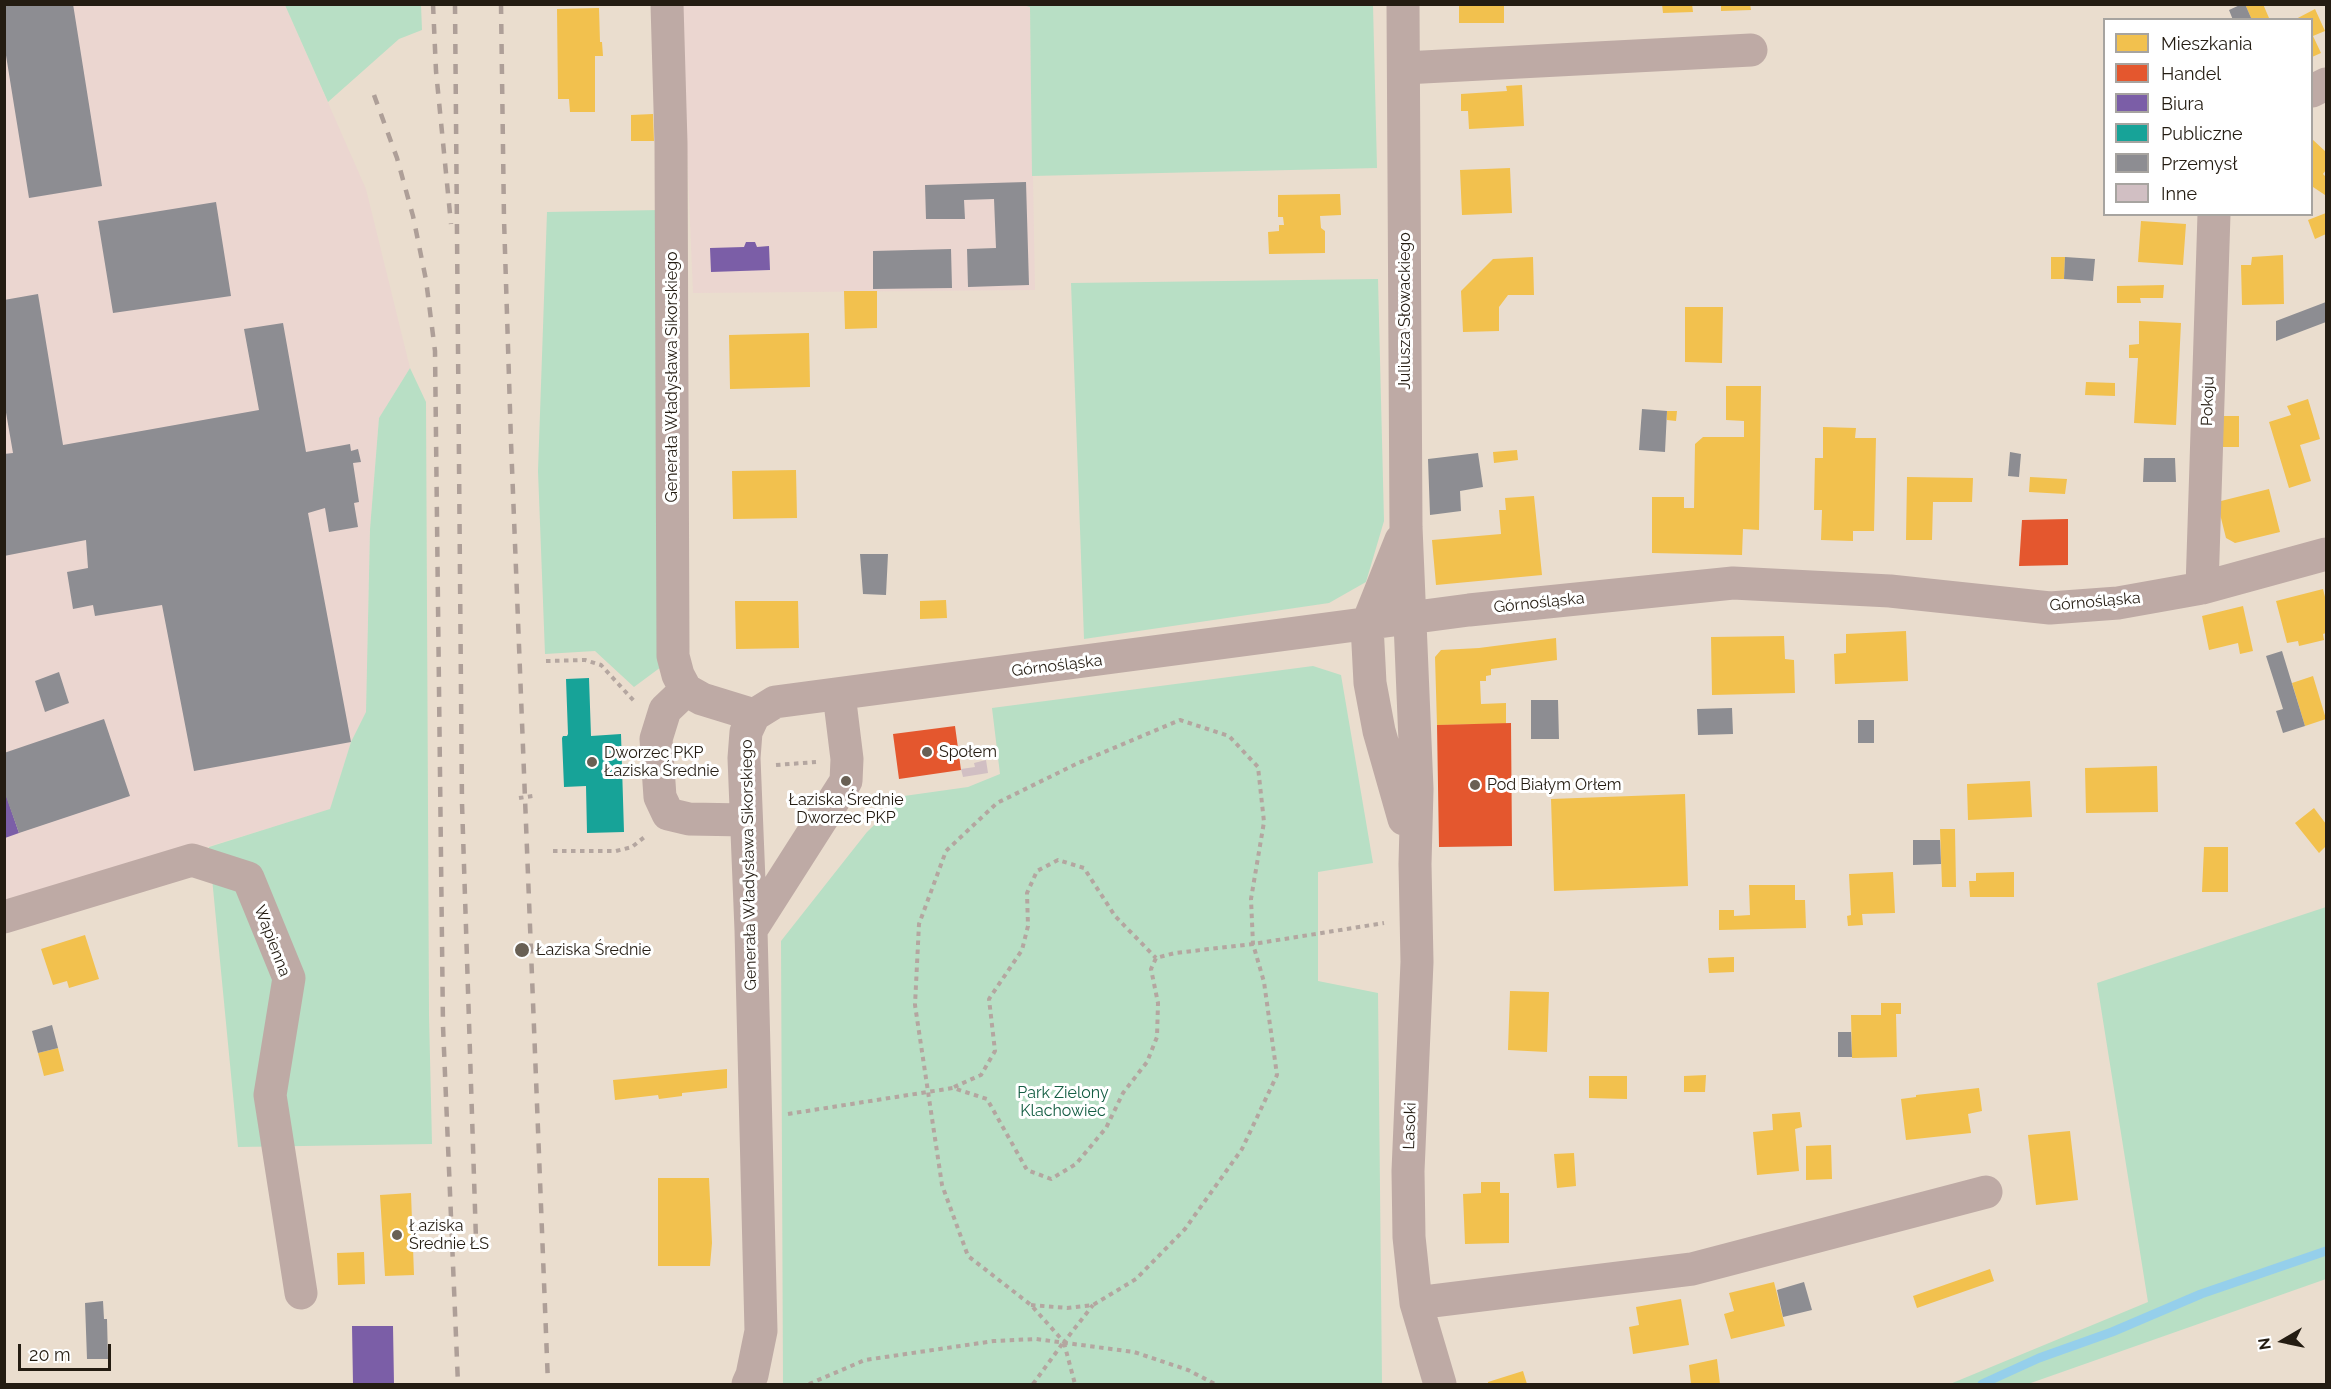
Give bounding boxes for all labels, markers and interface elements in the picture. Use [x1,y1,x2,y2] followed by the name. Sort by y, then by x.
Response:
[2103,18,2313,216] legend
[2161,33,2252,54] text: Mieszkania
[2161,63,2221,84] text: Handel
[2161,93,2204,114] text: Biura
[2161,123,2243,144] text: Publiczne
[2161,153,2238,174] text: Przemysł
[2161,183,2197,204] text: Inne
[1395,232,1415,390] street label: Juliusza Słowackiego
[662,251,682,503] street label: Generała Władysława Sikorskiego
[2198,376,2218,426] street label: Pokoju
[2049,588,2141,616] street label: Górnośląska
[1493,589,1585,617] street label: Górnośląska
[1011,651,1103,681] street label: Górnośląska
[737,739,761,991] street label: Generała Władysława Sikorskiego
[939,742,997,762] place label: Społem
[604,743,719,781] place label: Dworzec PKP Łaziska Średnie
[920,745,934,759] marker: Społem
[585,755,599,769] marker: Dworzec PKP Łaziska Średnie
[839,774,853,788] marker: Łaziska Średnie Dworzec PKP
[1487,775,1621,795] place label: Pod Białym Orłem
[1468,778,1482,792] marker: Pod Białym Orłem
[788,790,904,828] place label: Łaziska Średnie Dworzec PKP
[250,903,294,979] street label: Wapienna
[536,940,651,960] place label: Łaziska Średnie
[513,941,531,959] marker: Łaziska Średnie
[1017,1083,1109,1121] park label: Park Zielony Klachowiec
[1400,1102,1420,1150] street label: Lasoki
[409,1216,489,1254] place label: Łaziska Średnie ŁS
[390,1228,404,1242] marker: Łaziska Średnie ŁS
[2253,1311,2313,1371] north arrow
[21,1332,114,1370] scale bar
[2254,1336,2275,1351] text: N
[29,1344,71,1365] text: 20 m

